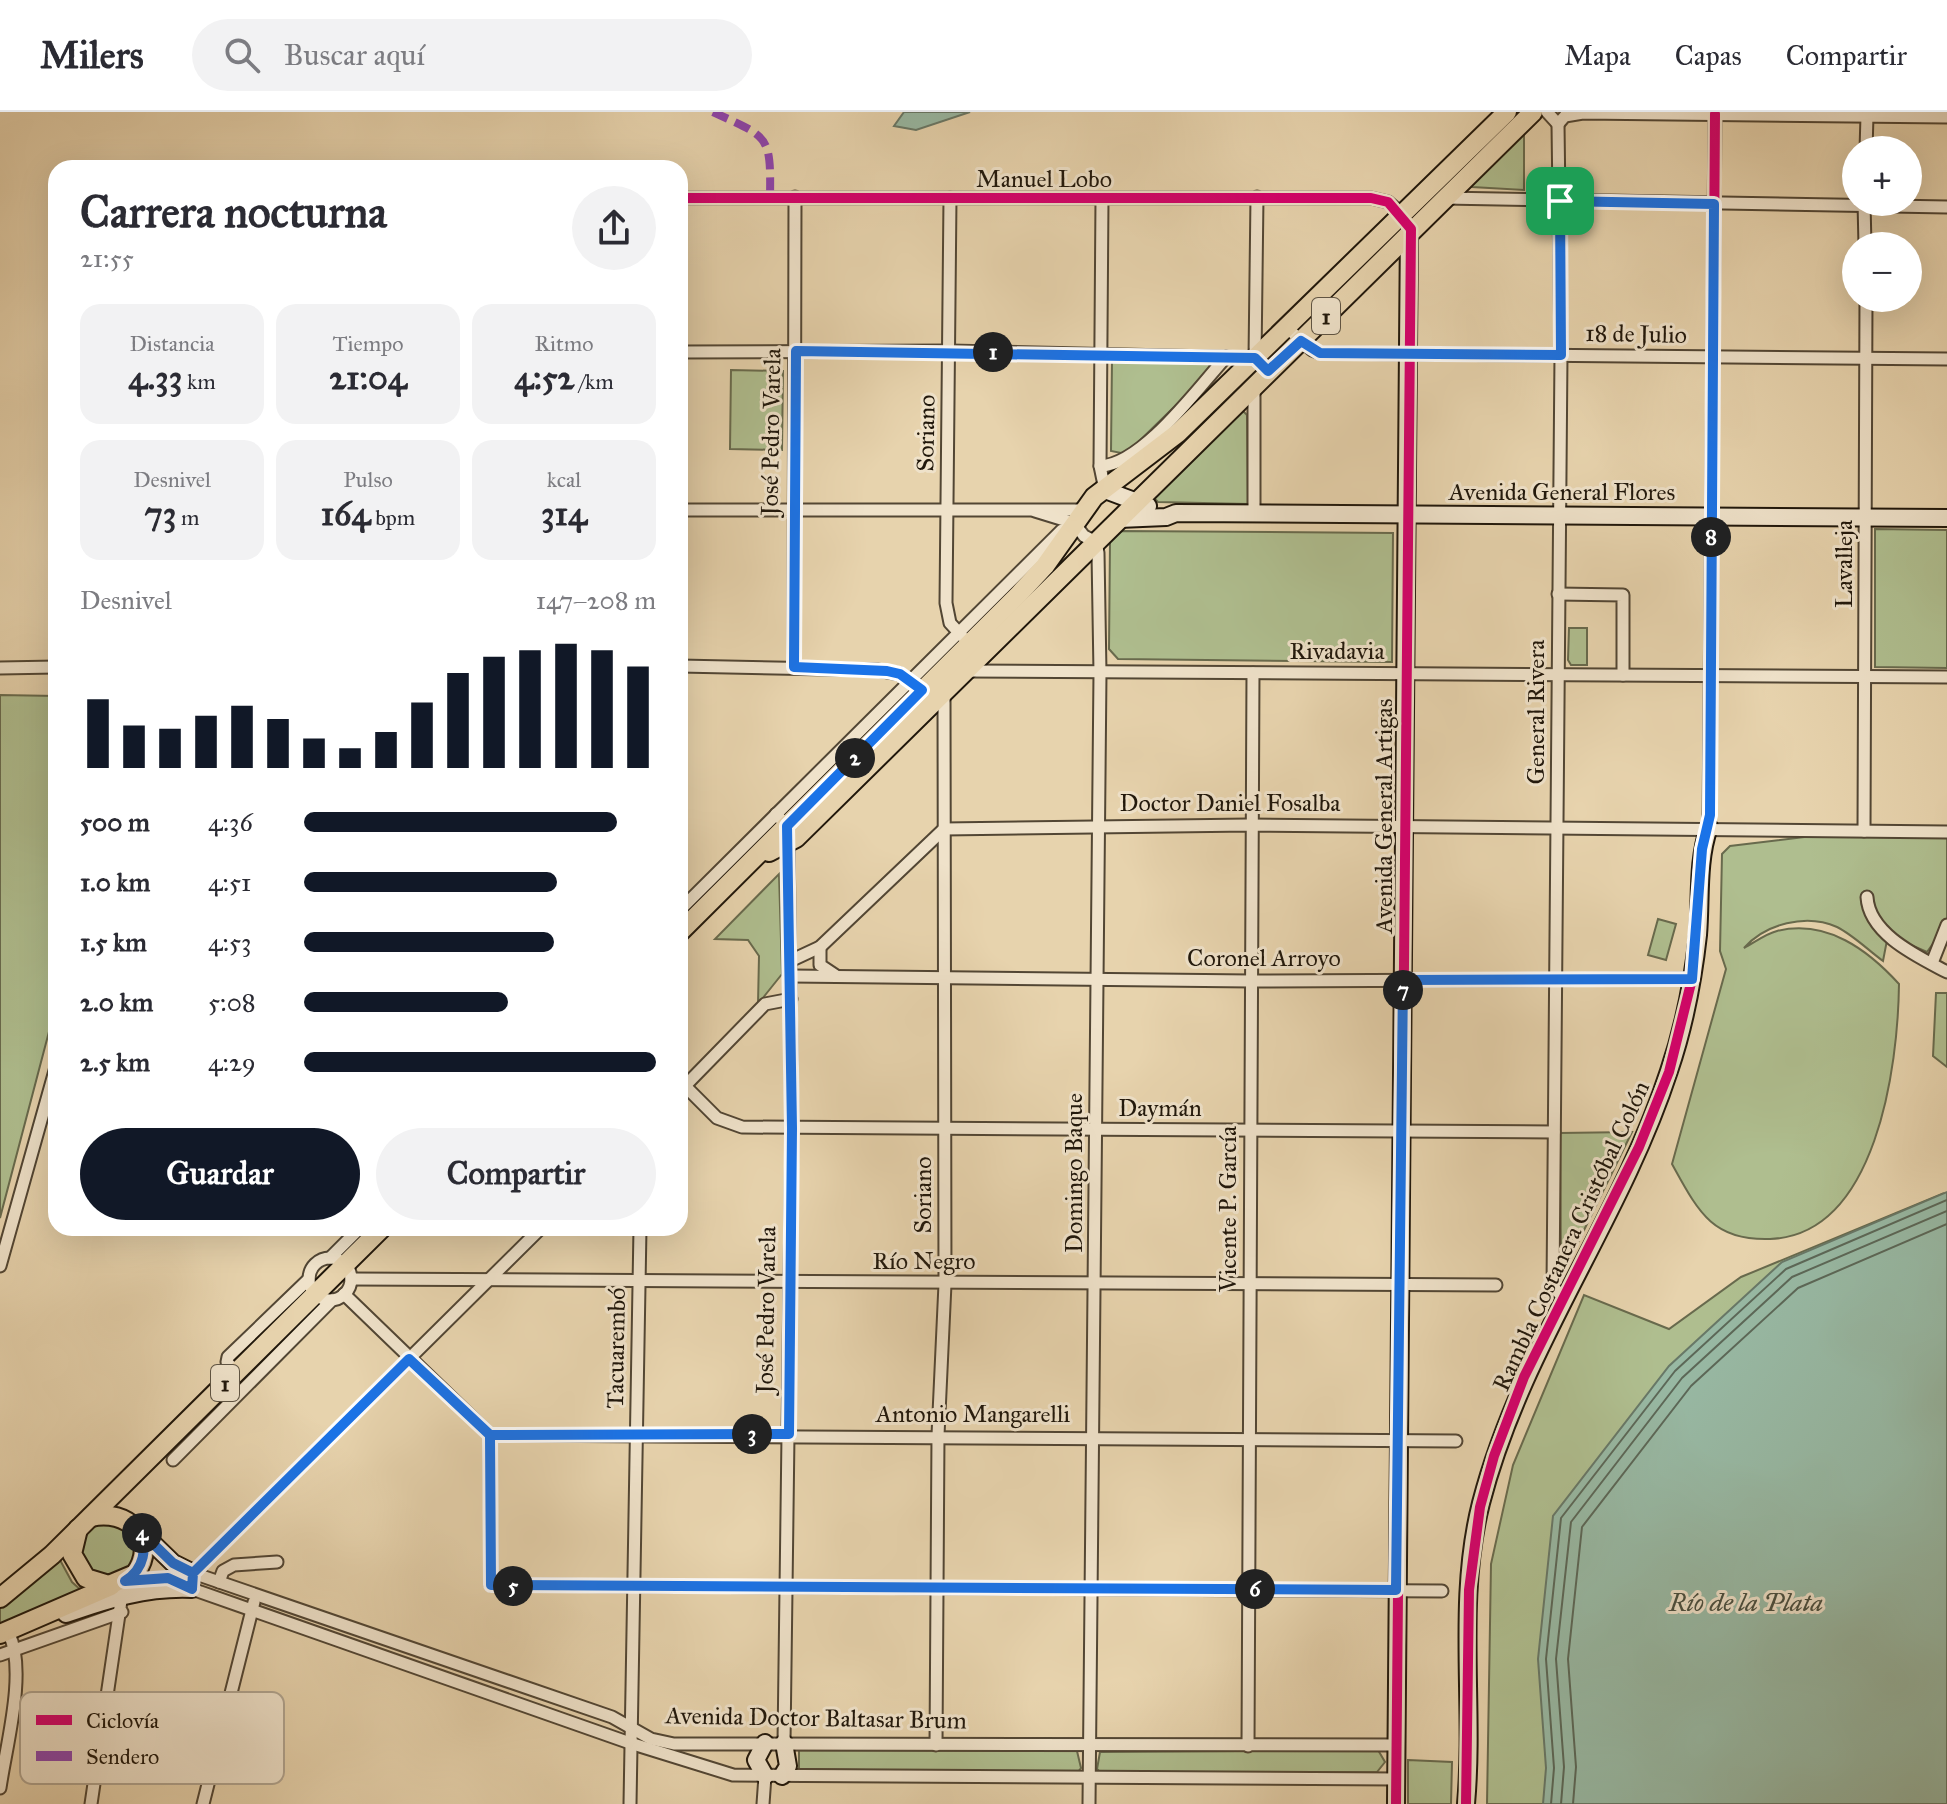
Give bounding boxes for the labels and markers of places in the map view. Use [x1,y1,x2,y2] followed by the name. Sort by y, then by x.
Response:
[1526,167,1594,235] pin
[973,332,1013,372] pin: 1
[1691,517,1731,557] pin: 8
[835,738,875,778] pin: 2
[1383,970,1423,1010] pin: 7
[732,1414,772,1454] pin: 3
[122,1513,162,1553] pin: 4
[493,1566,533,1606] pin: 5
[1235,1569,1275,1609] pin: 6

